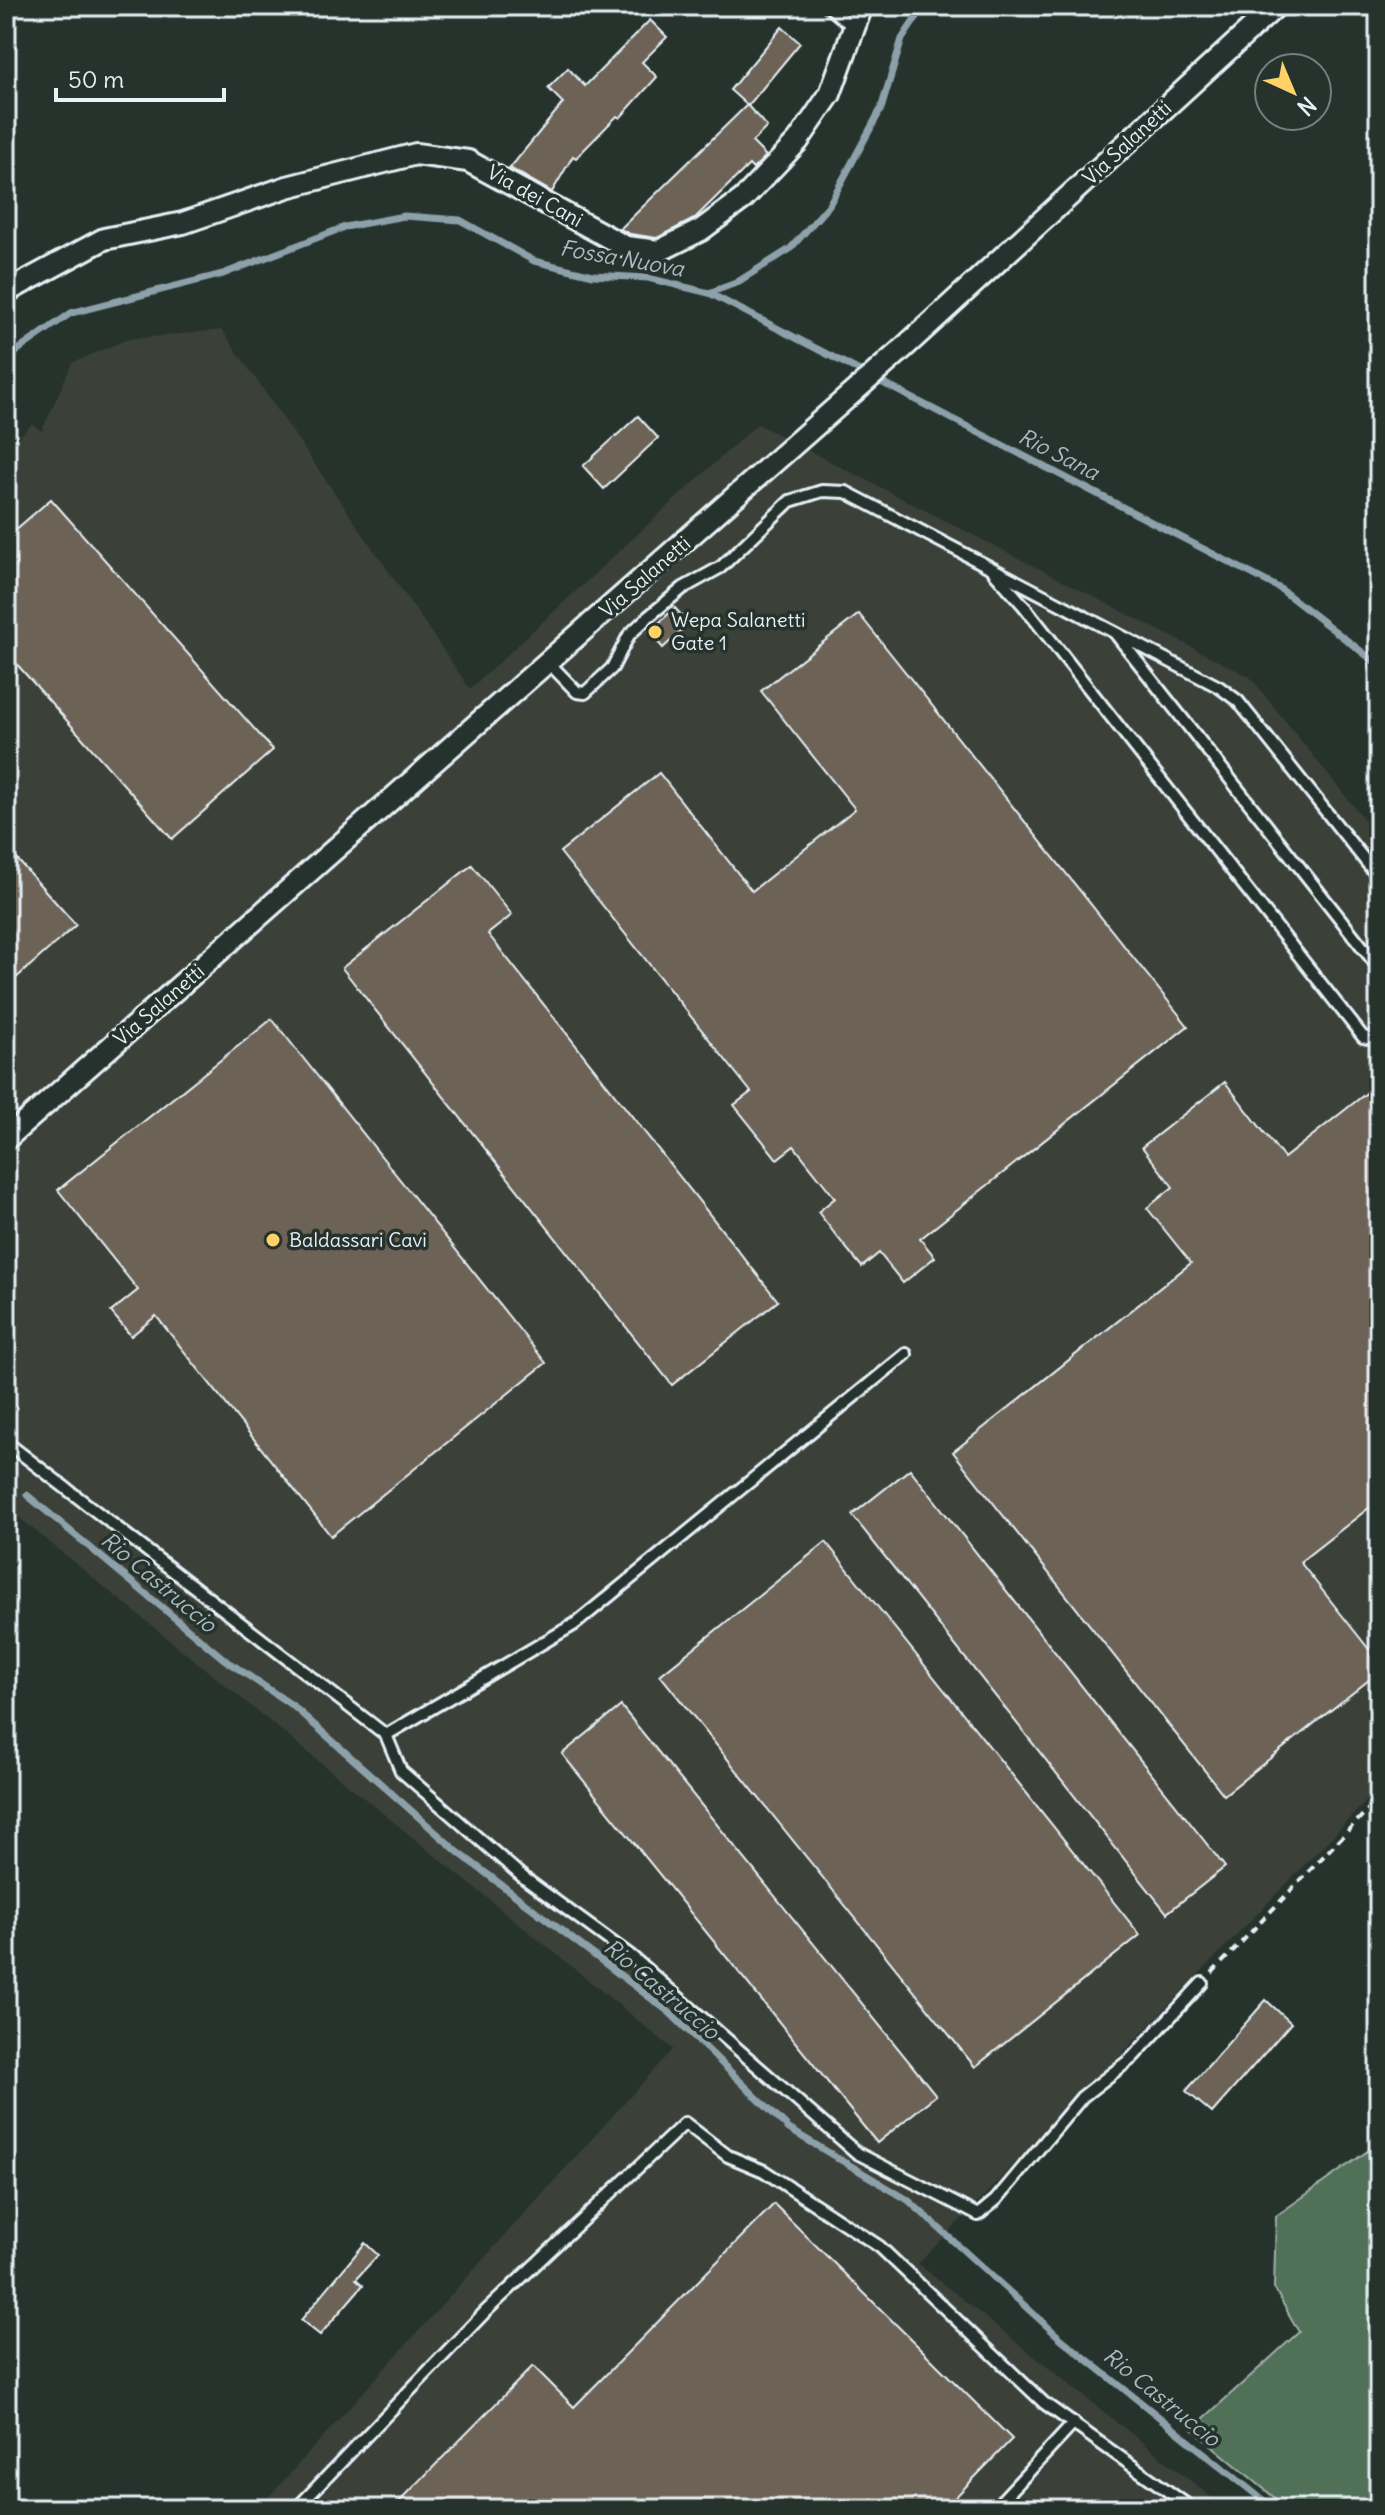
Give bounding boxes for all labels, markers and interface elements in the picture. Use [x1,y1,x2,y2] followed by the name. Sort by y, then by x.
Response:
[56,52,224,102] scale bar
[1253,52,1333,132] north arrow
[68,64,124,94] text: 50 m
[1292,91,1322,122] text: N
[1077,95,1176,190] street label: Via Salanetti
[483,159,587,232] street label: Via dei Cani
[558,233,687,283] water label: Fossa Nuova
[1014,422,1105,487] water label: Rio Sana
[594,530,695,623] street label: Via Salanetti
[671,607,806,655] place label: Wepa Salanetti Gate 1
[646,623,664,641] marker: Wepa Salanetti Gate 1
[108,958,209,1051] street label: Via Salanetti
[289,1227,427,1252] place label: Baldassari Cavi
[264,1231,282,1249] marker: Baldassari Cavi
[96,1526,224,1639] water label: Rio Castruccio
[599,1933,727,2046] water label: Rio Castruccio
[1098,2341,1227,2454] water label: Rio Castruccio

